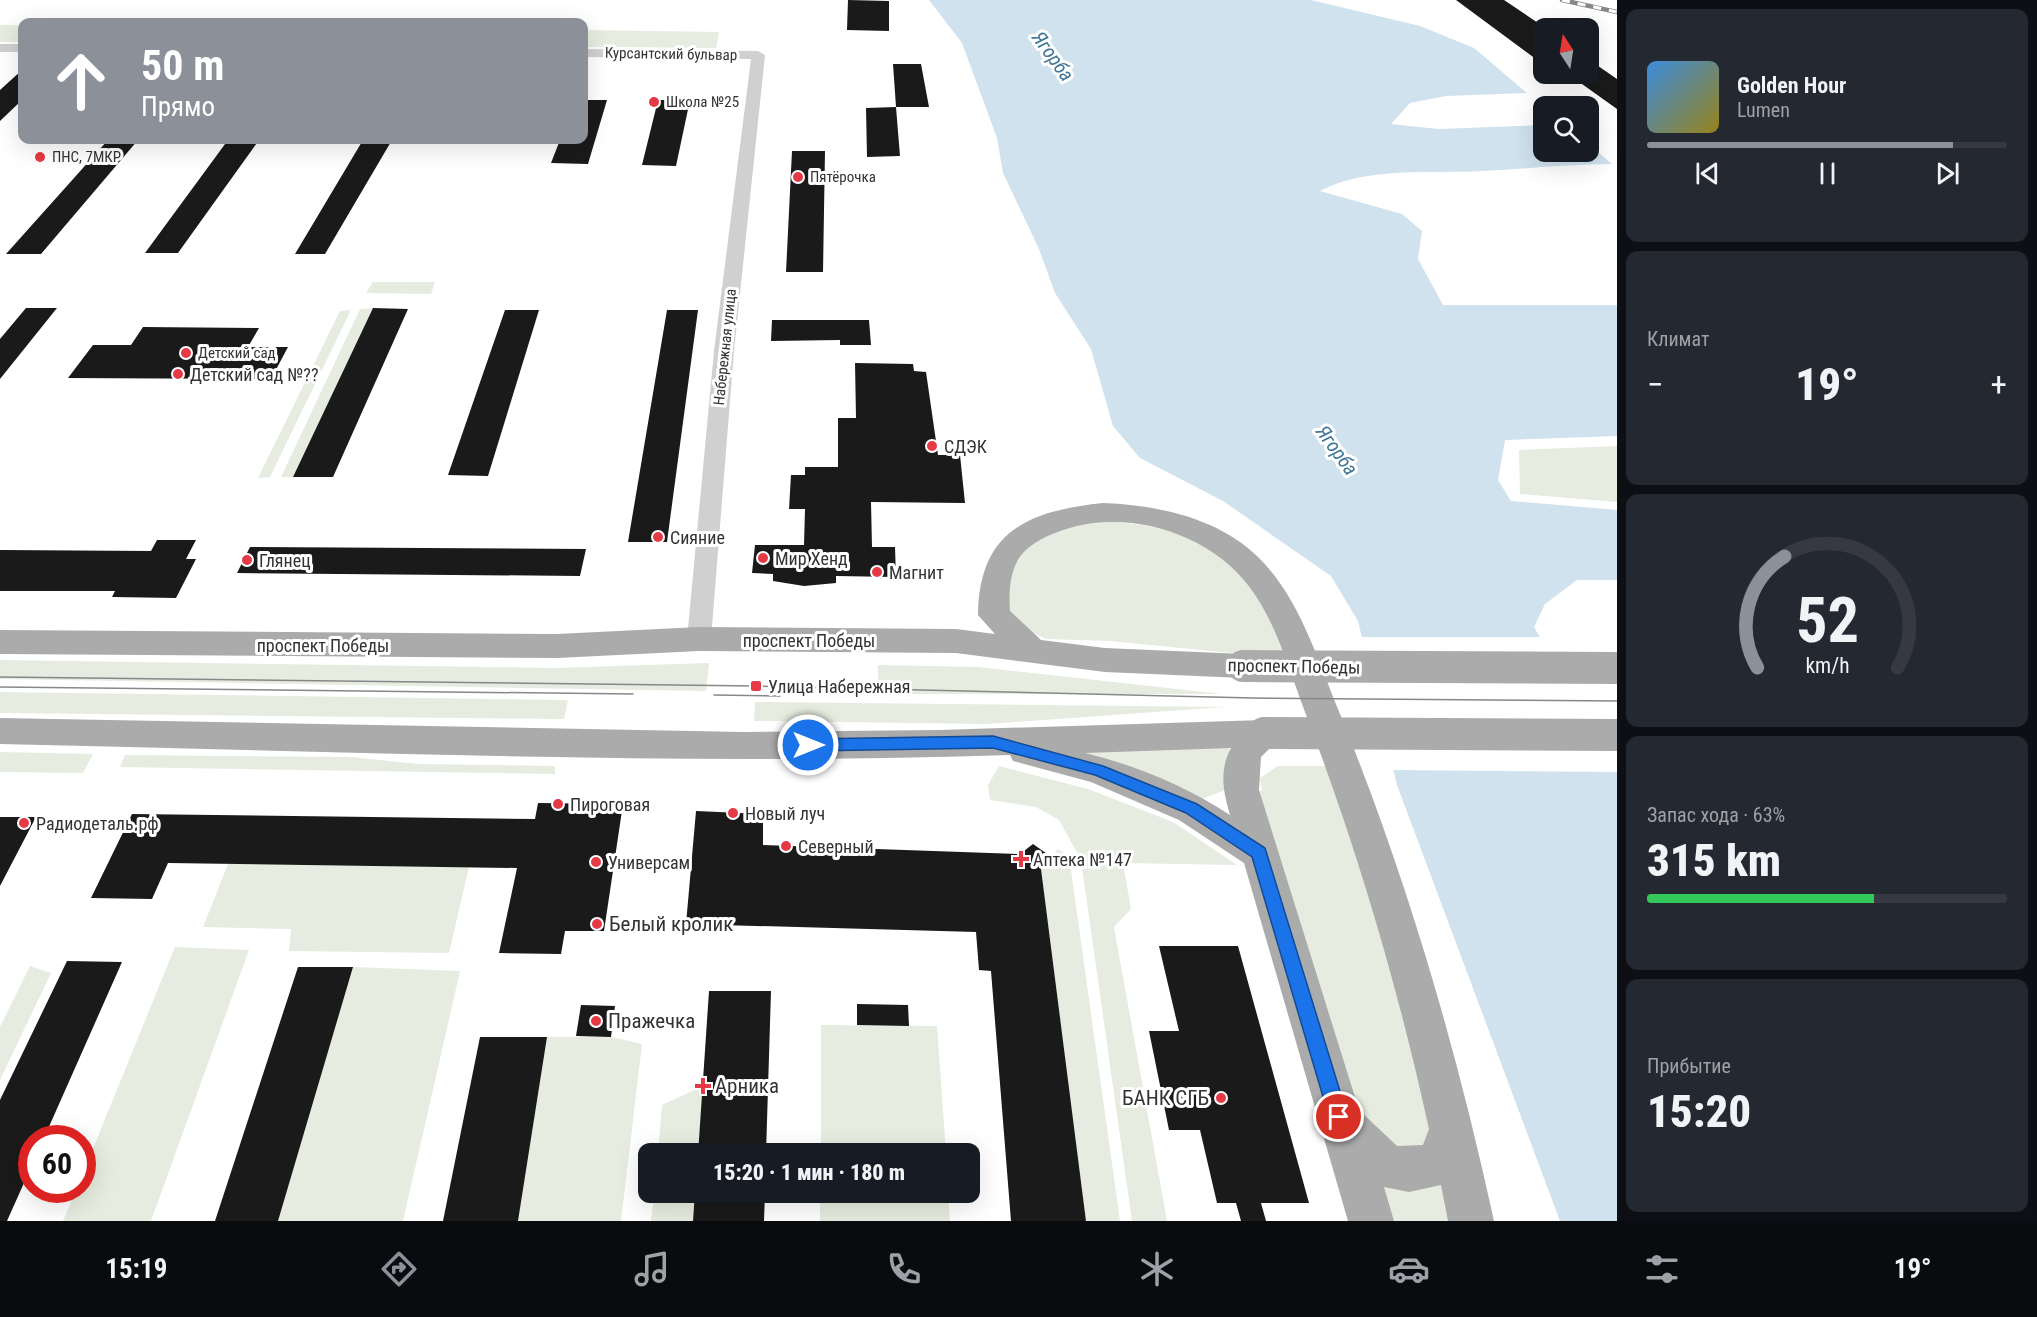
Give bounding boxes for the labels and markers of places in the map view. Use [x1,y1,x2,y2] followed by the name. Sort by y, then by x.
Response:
[666,93,739,111] place label: Школа №25
[647,95,661,109] marker: Школа №25
[52,148,121,166] place label: ПНС, 7МКР
[33,150,47,164] marker: ПНС, 7МКР
[810,168,876,186] place label: Пятёрочка
[791,170,805,184] marker: Пятёрочка
[198,344,276,362] place label: Детский сад
[179,346,193,360] marker: Детский сад
[190,364,318,385] place label: Детский сад №??
[171,367,185,381] marker: Детский сад №??
[944,436,987,457] place label: СДЭК
[925,439,939,453] marker: СДЭК
[670,527,725,548] place label: Сияние
[651,530,665,544] marker: Сияние
[775,548,848,569] place label: Мир Хенд
[259,550,311,571] place label: Глянец
[756,551,770,565] marker: Мир Хенд
[240,553,254,567] marker: Глянец
[889,562,944,583] place label: Магнит
[870,565,884,579] marker: Магнит
[768,676,910,697] place label: Улица Набережная
[749,679,763,693] marker: Улица Набережная
[570,794,650,815] place label: Пироговая
[551,797,565,811] marker: Пироговая
[745,803,825,824] place label: Новый луч
[726,806,740,820] marker: Новый луч
[36,813,159,834] place label: Радиодеталь.рф
[17,816,31,830] marker: Радиодеталь.рф
[798,836,874,857] place label: Северный
[779,839,793,853] marker: Северный
[1033,849,1132,870] place label: Аптека №147
[608,852,690,873] place label: Универсам
[1014,852,1028,866] marker: Аптека №147
[589,855,603,869] marker: Универсам
[609,912,733,936] place label: Белый кролик
[590,917,604,931] marker: Белый кролик
[608,1009,695,1033] place label: Пражечка
[589,1014,603,1028] marker: Пражечка
[715,1074,779,1098] place label: Арника
[696,1079,710,1093] marker: Арника
[1122,1086,1209,1110] place label: БАНК СГБ
[1214,1091,1228,1105] marker: БАНК СГБ
[1313,1091,1364,1142] pin

